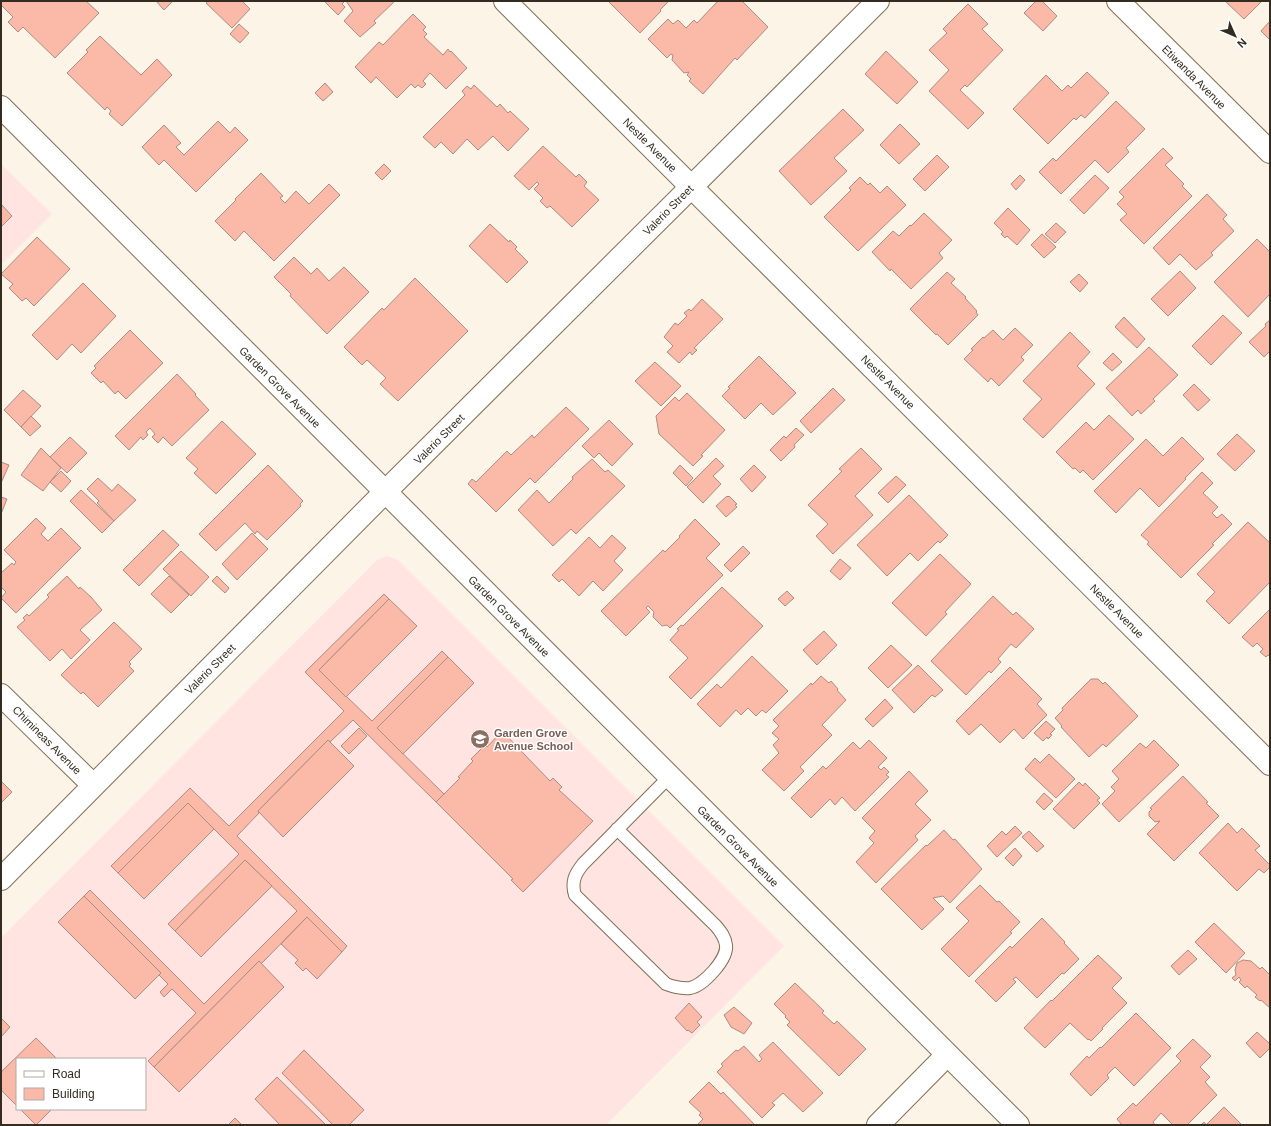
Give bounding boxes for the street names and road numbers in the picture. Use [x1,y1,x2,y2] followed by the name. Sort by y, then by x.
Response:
[1160,43,1228,111] street label: Etiwanda Avenue
[621,116,679,174] street label: Nestle Avenue
[640,182,696,238] street label: Valerio Street
[237,344,323,430] street label: Garden Grove Avenue
[859,353,917,411] street label: Nestle Avenue
[411,411,467,467] street label: Valerio Street
[466,573,552,659] street label: Garden Grove Avenue
[1088,582,1146,640] street label: Nestle Avenue
[182,641,238,697] street label: Valerio Street
[10,703,84,777] street label: Chimineas Avenue
[695,803,781,889] street label: Garden Grove Avenue

